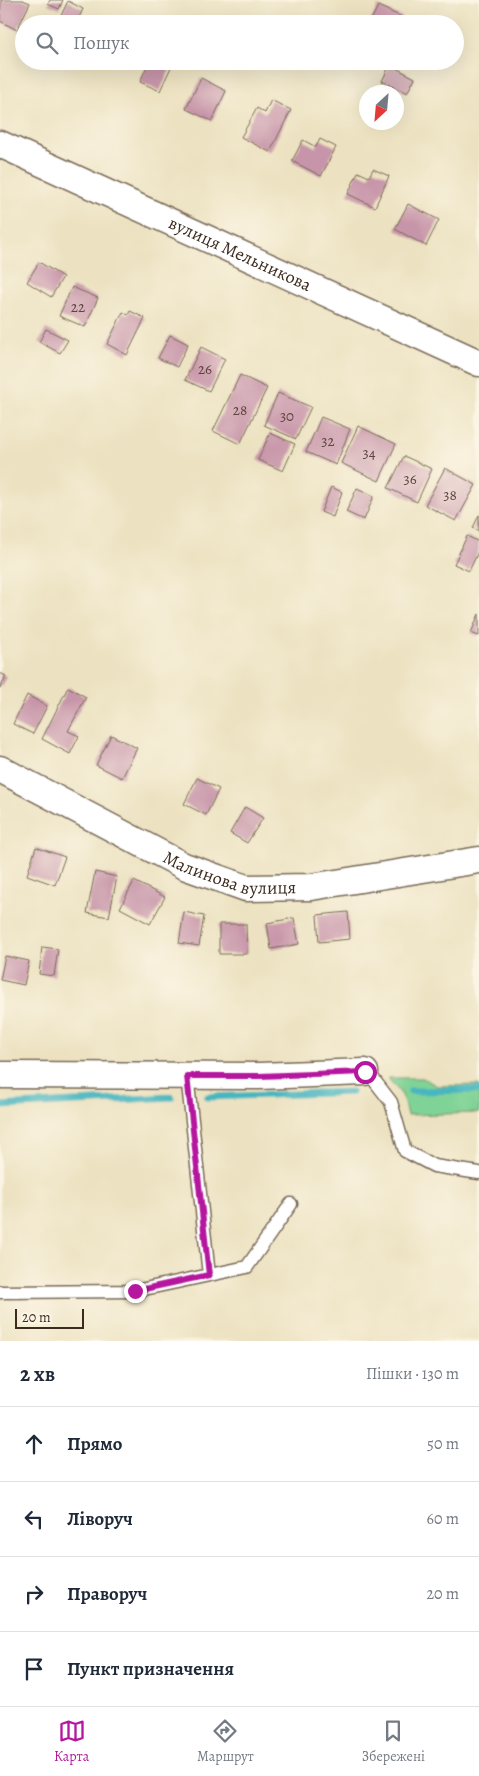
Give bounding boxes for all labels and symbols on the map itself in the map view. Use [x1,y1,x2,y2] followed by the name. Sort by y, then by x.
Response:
[359,85,404,130] north arrow
[165,211,316,297] street label: вулиця Мельникова
[71,297,85,317] house number: 22
[198,359,212,379] house number: 26
[233,400,247,420] house number: 28
[280,406,294,426] house number: 30
[321,431,335,451] house number: 32
[362,443,376,463] house number: 34
[403,469,417,489] house number: 36
[443,485,457,505] house number: 38
[159,845,296,901] street label: Малинова вулиця
[354,1061,377,1084] route start
[124,1280,147,1303] route end
[15,1306,84,1329] scale bar

